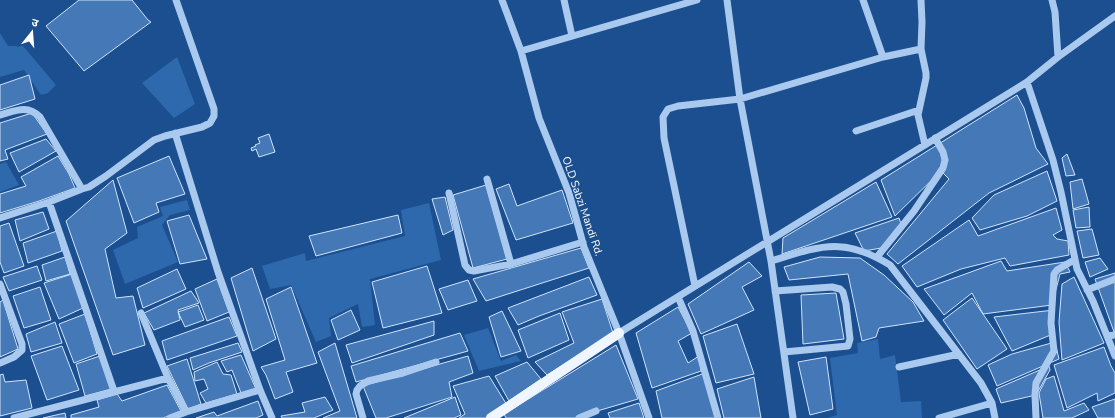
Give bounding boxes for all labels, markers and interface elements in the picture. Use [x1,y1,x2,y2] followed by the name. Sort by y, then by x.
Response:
[12,12,52,52] north arrow
[30,15,41,31] text: उ
[558,154,607,258] street label: OLD Sabzi Mandi Rd.

